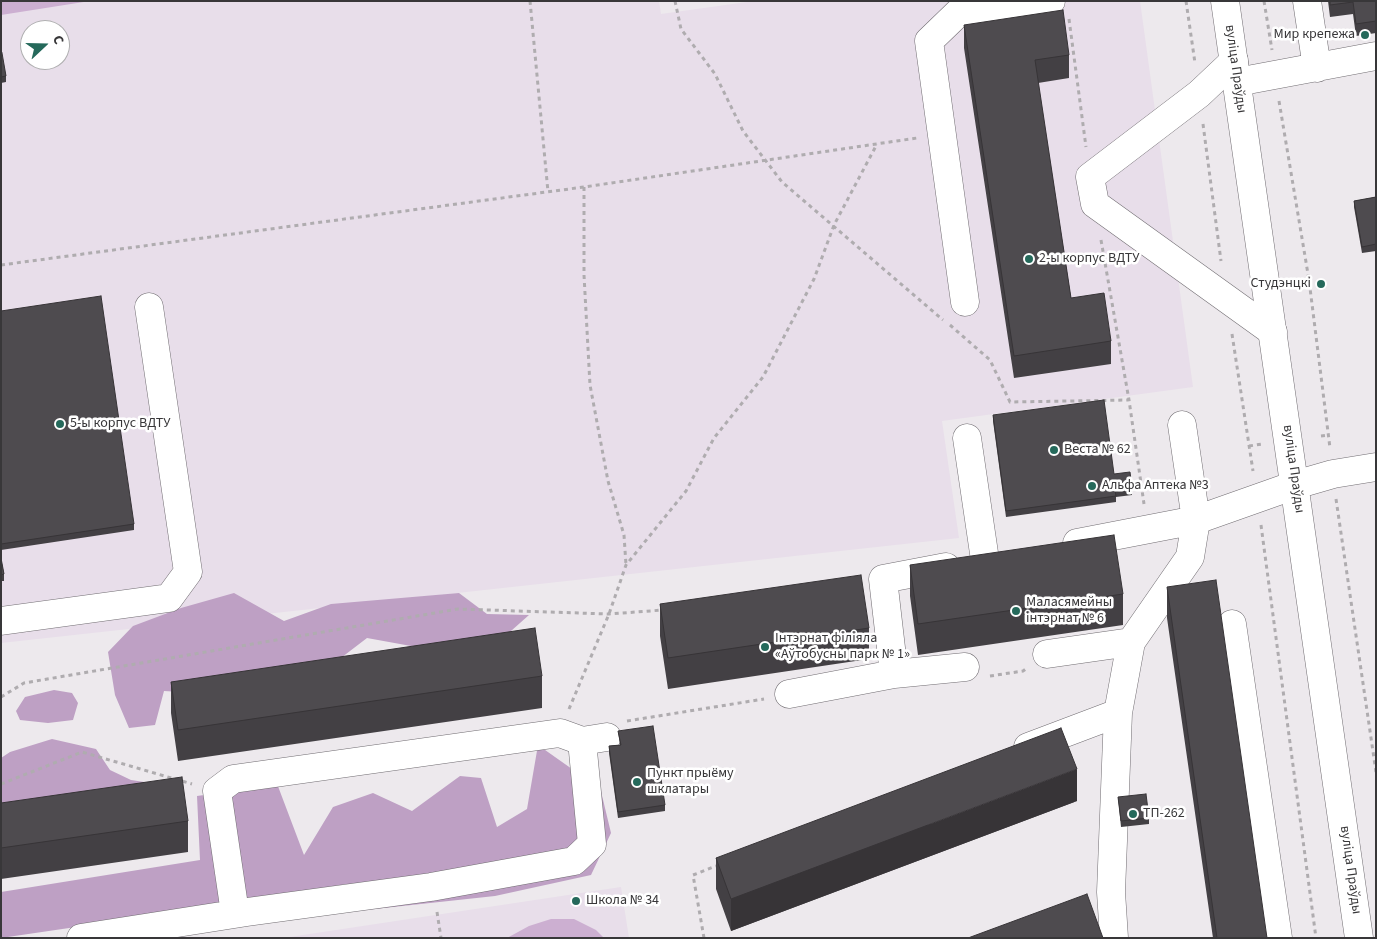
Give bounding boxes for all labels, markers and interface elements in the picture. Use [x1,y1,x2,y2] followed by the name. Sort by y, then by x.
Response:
[20,20,70,70] north arrow
[1220,24,1250,114] street label: вуліца Праўды
[1274,27,1355,43] place label: Мир крепежа
[1359,29,1371,41] marker: Мир крепежа
[47,33,69,47] text: С
[1039,251,1140,267] place label: 2-ы корпус ВДТУ
[1023,253,1035,265] marker: 2-ы корпус ВДТУ
[1251,276,1311,292] place label: Студэнцкі
[1315,278,1327,290] marker: Студэнцкі
[70,416,171,432] place label: 5-ы корпус ВДТУ
[54,418,66,430] marker: 5-ы корпус ВДТУ
[1278,424,1308,514] street label: вуліца Праўды
[1064,442,1131,458] place label: Веста № 62
[1048,444,1060,456] marker: Веста № 62
[1102,478,1209,494] place label: Альфа Аптека №3
[1086,480,1098,492] marker: Альфа Аптека №3
[1026,595,1112,628] place label: Маласямейны інтэрнат № 6
[1010,605,1022,617] marker: Маласямейны інтэрнат № 6
[775,631,910,664] place label: Інтэрнат філіяла «Аўтобусны парк № 1»
[759,641,771,653] marker: Інтэрнат філіяла «Аўтобусны парк № 1»
[647,766,734,799] place label: Пункт прыёму шклатары
[631,776,643,788] marker: Пункт прыёму шклатары
[1143,806,1185,822] place label: ТП-262
[1127,808,1139,820] marker: ТП-262
[1335,825,1365,915] street label: вуліца Праўды
[586,893,659,909] place label: Школа № 34
[570,895,582,907] marker: Школа № 34

